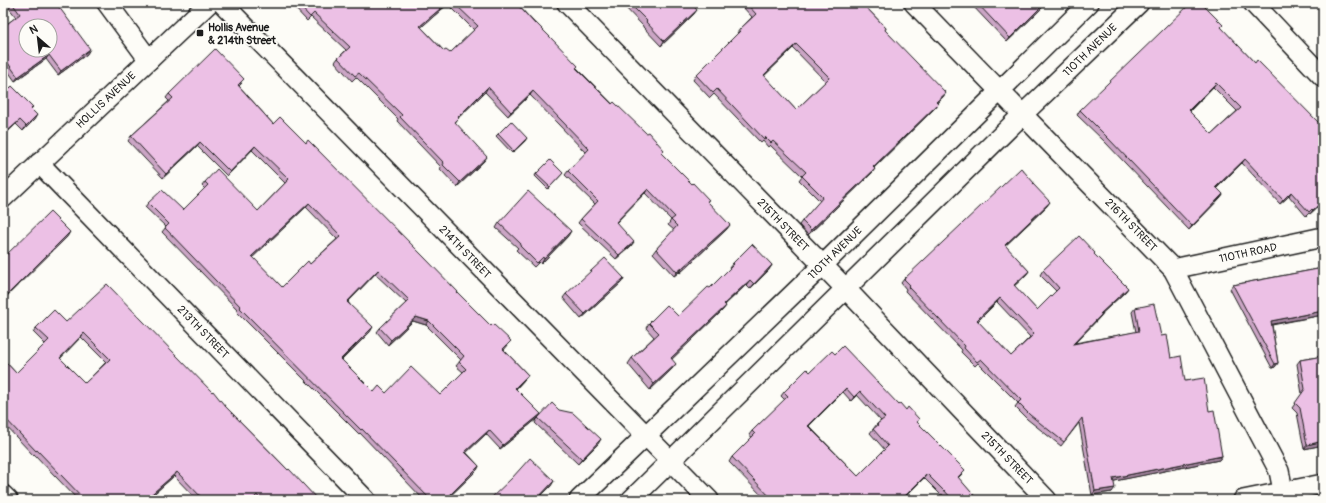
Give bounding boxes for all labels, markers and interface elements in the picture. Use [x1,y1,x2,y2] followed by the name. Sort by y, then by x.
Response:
[18,18,58,58] north arrow
[208,21,276,47] place label: Hollis Avenue & 214th Street
[1060,21,1120,79] street label: 110TH AVENUE
[27,22,40,37] text: N
[195,28,205,38] marker: Hollis Avenue & 214th Street
[73,69,139,131] street label: HOLLIS AVENUE
[755,196,811,254] street label: 215TH STREET
[1102,196,1160,254] street label: 216TH STREET
[436,223,494,281] street label: 214TH STREET
[805,224,865,282] street label: 110TH AVENUE
[1218,240,1278,265] street label: 110TH ROAD
[175,303,231,361] street label: 213TH STREET
[979,429,1035,487] street label: 215TH STREET

